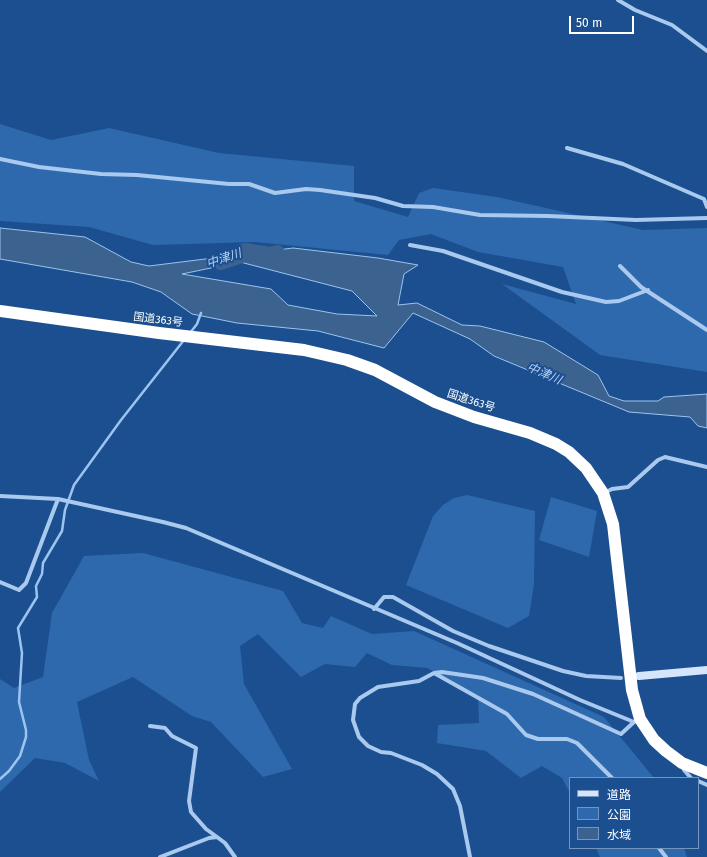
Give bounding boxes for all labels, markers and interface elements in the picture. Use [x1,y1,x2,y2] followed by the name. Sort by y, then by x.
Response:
[571,8,636,34] scale bar
[576,16,602,30] text: 50 m
[205,246,243,272] water label: 中津川
[133,310,183,330] street label: 国道363号
[525,360,563,388] water label: 中津川
[445,387,497,415] street label: 国道363号
[569,777,699,849] legend
[607,788,631,802] text: 道路
[607,808,631,822] text: 公園
[607,828,631,842] text: 水域

